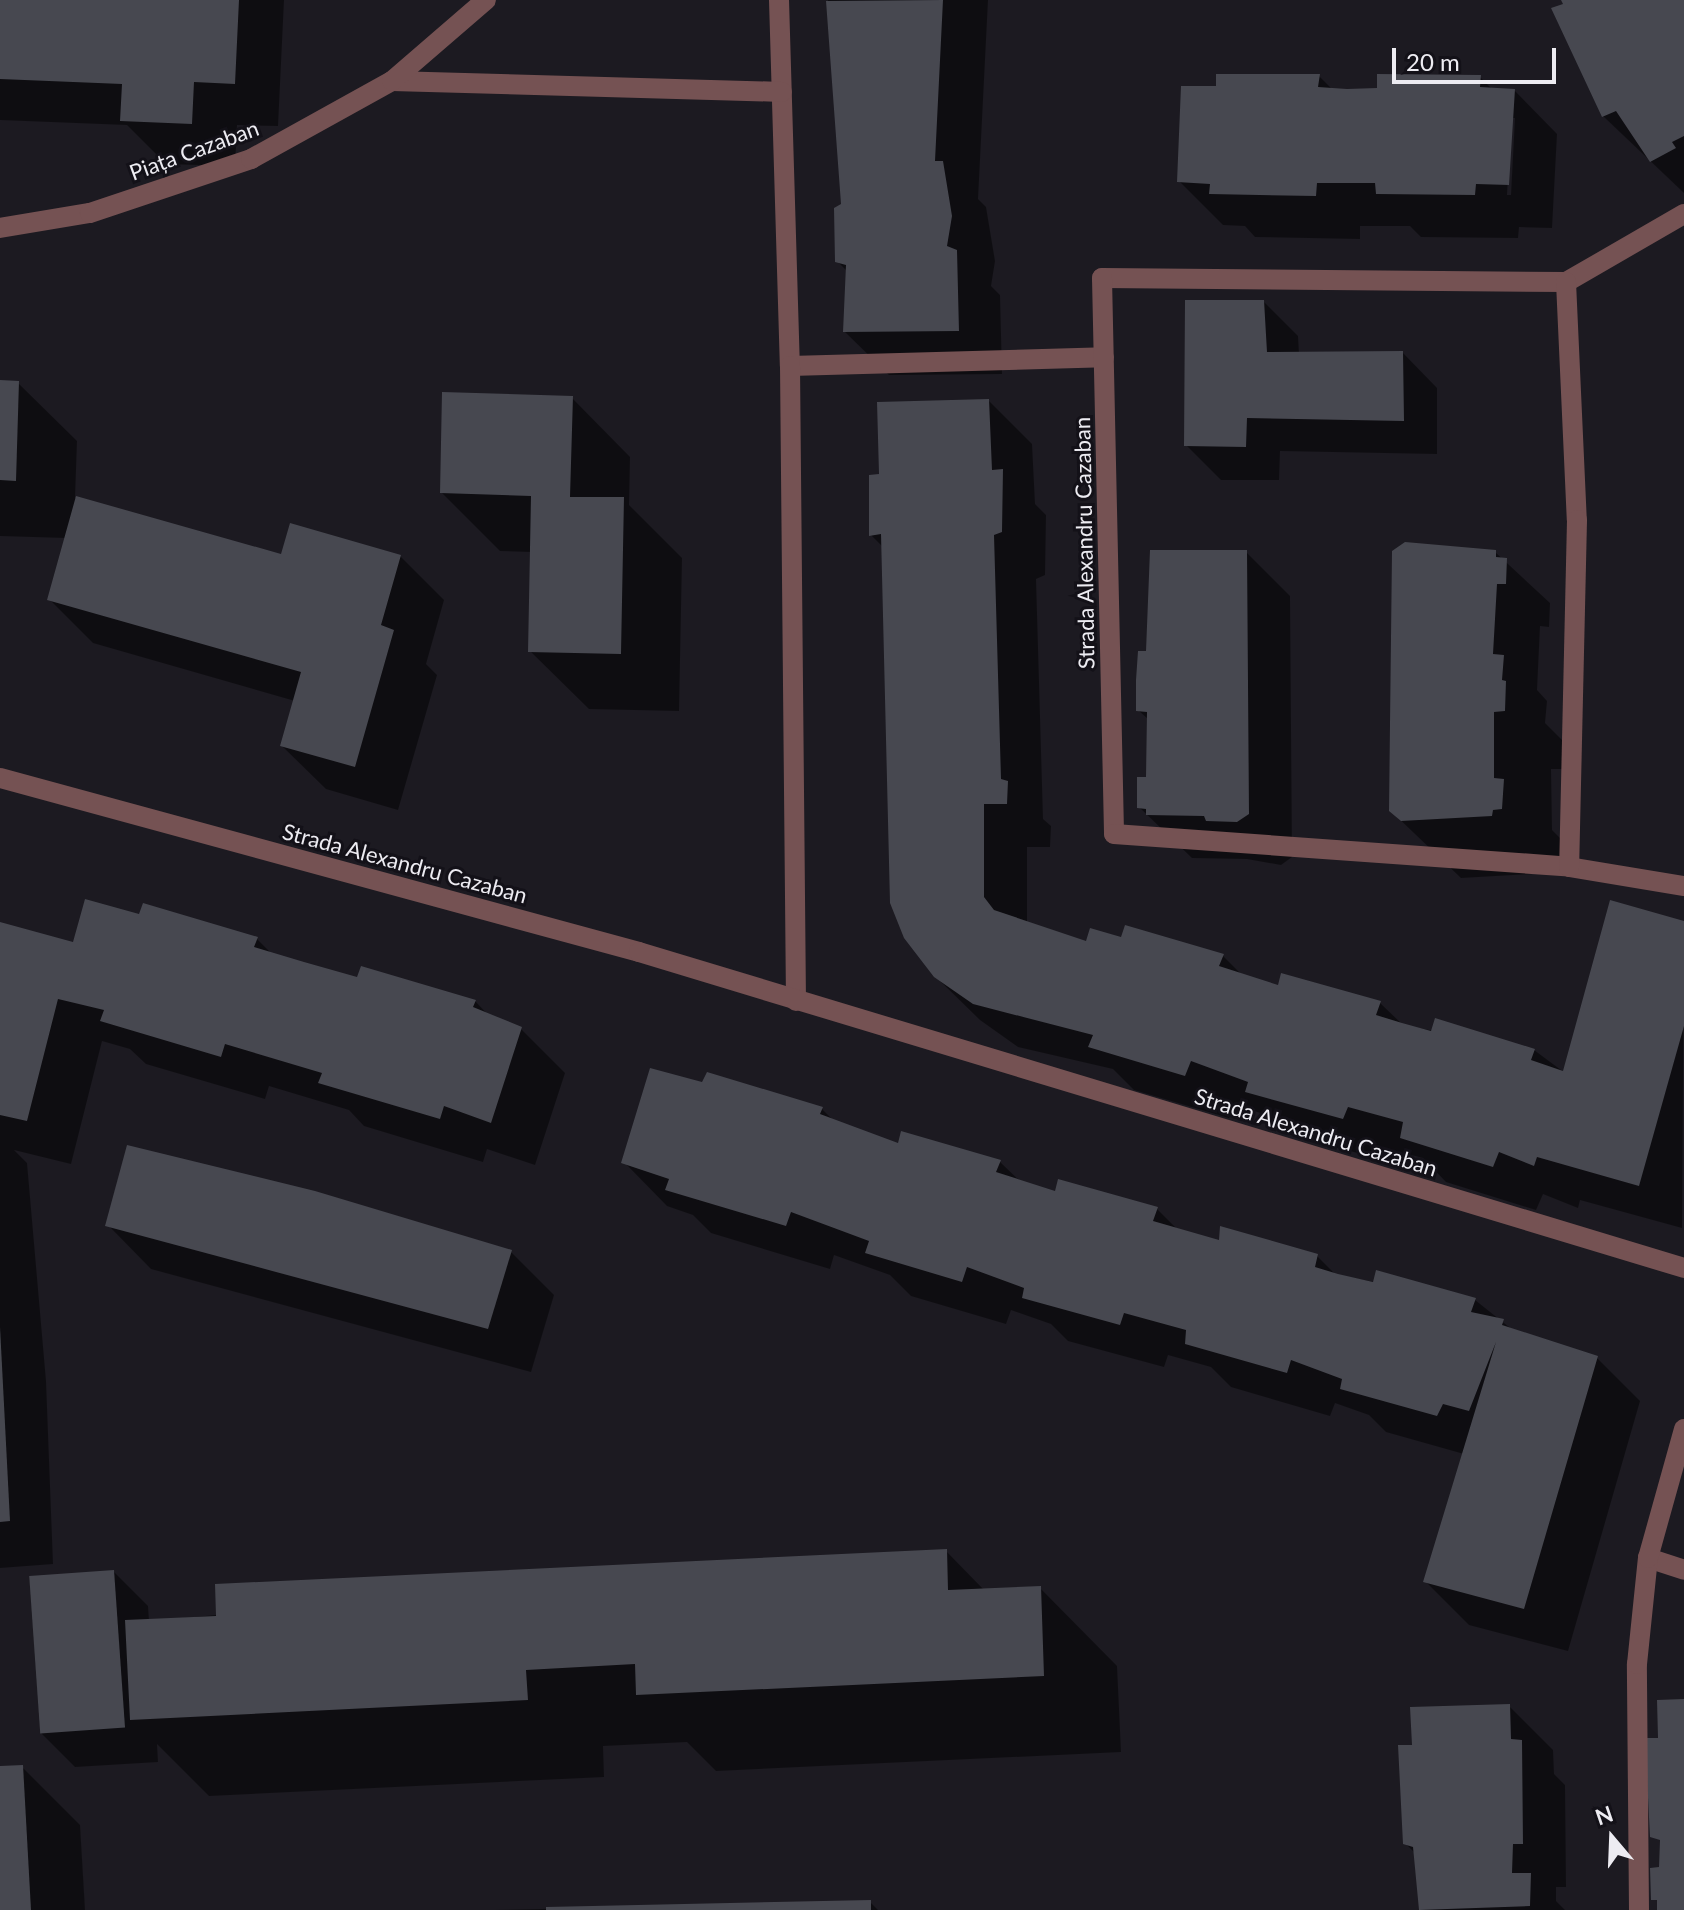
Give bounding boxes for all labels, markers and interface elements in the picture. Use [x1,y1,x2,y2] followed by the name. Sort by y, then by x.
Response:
[1396,32,1560,82] scale bar
[1406,47,1460,76] text: 20 m
[126,114,262,186] street label: Piața Cazaban
[1069,416,1099,670] street label: Strada Alexandru Cazaban
[279,818,531,908] street label: Strada Alexandru Cazaban
[1191,1082,1441,1182] street label: Strada Alexandru Cazaban
[1572,1798,1652,1878] north arrow
[1592,1799,1616,1830] text: N

